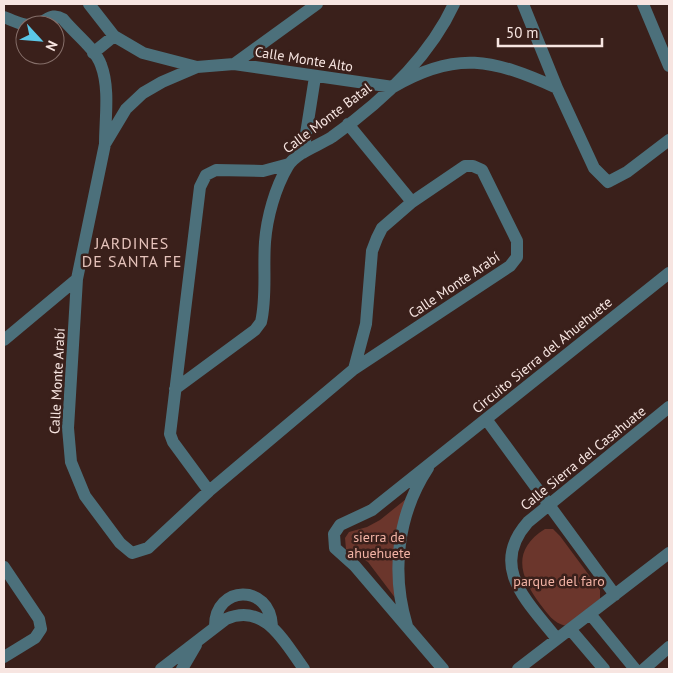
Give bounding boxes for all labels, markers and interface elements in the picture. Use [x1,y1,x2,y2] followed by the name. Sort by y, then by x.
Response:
[15,15,65,65] north arrow
[498,15,602,47] scale bar
[506,23,539,42] text: 50 m
[42,38,62,54] text: N
[254,42,354,76] street label: Calle Monte Alto
[279,79,375,157] street label: Calle Monte Batal
[82,233,182,271] district label: JARDINES DE SANTA FE
[405,248,503,322] street label: Calle Monte Arabí
[468,293,616,417] street label: Circuito Sierra del Ahuehuete
[45,327,69,434] street label: Calle Monte Arabí
[517,402,649,514] street label: Calle Sierra del Casahuate
[347,528,411,562] park label: sierra de ahuehuete
[513,572,605,590] park label: parque del faro

